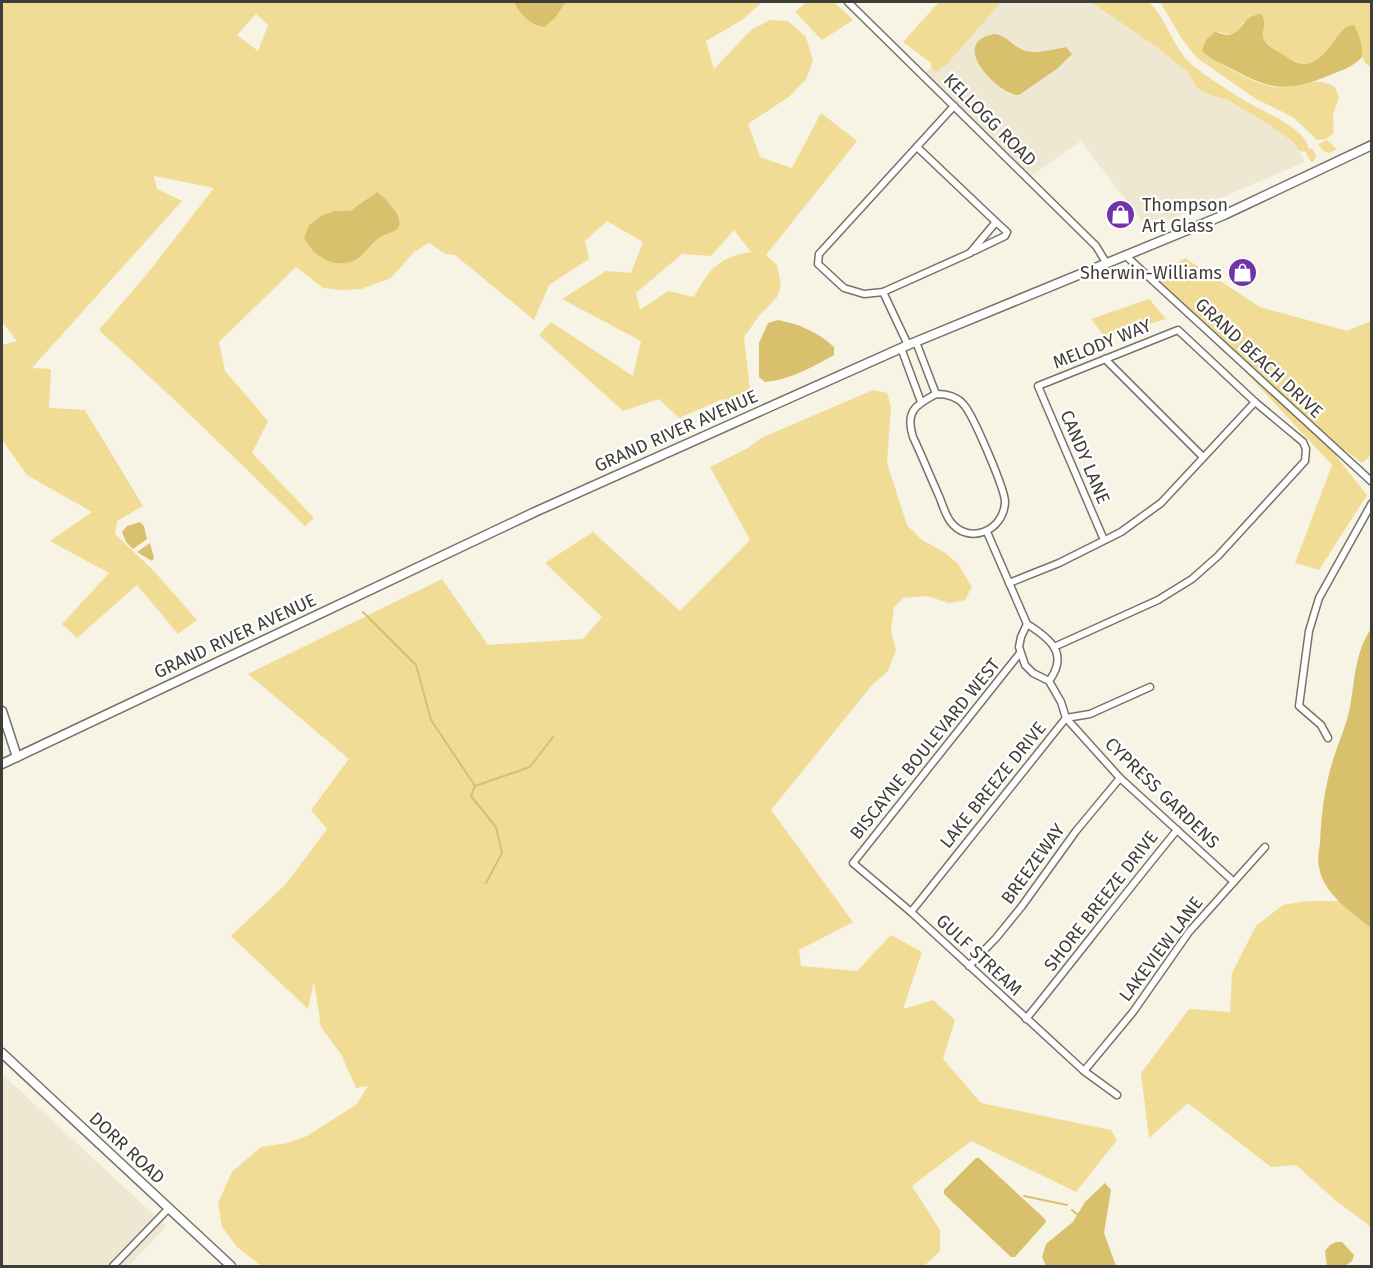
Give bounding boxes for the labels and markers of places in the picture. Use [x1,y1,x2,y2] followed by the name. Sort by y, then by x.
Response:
[1142,194,1228,237] place label: Thompson Art Glass
[1105,199,1137,231] shop icon: Thompson Art Glass
[1227,257,1259,289] shop icon: Sherwin-Williams
[1080,262,1222,284] place label: Sherwin-Williams

